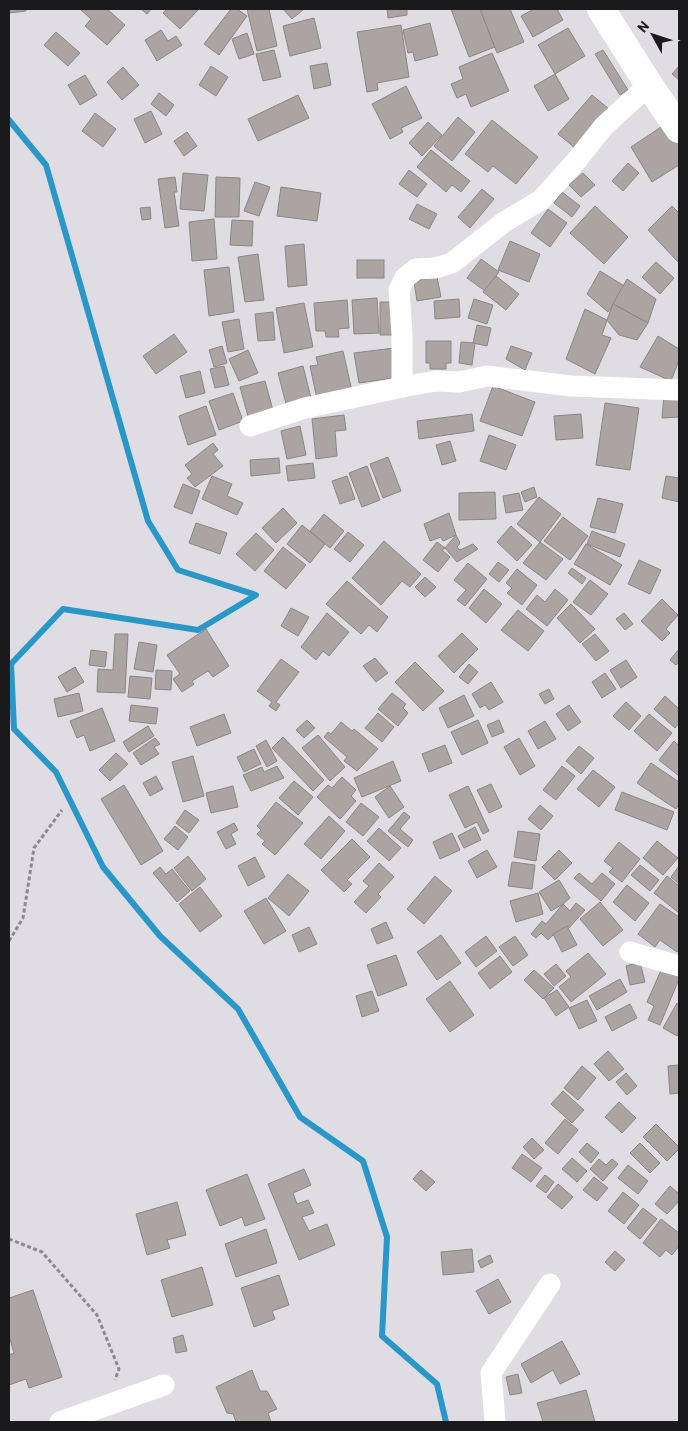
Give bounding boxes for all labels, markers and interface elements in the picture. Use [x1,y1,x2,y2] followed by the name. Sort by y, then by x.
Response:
[628,10,678,60] north arrow
[633,17,652,35] text: N

